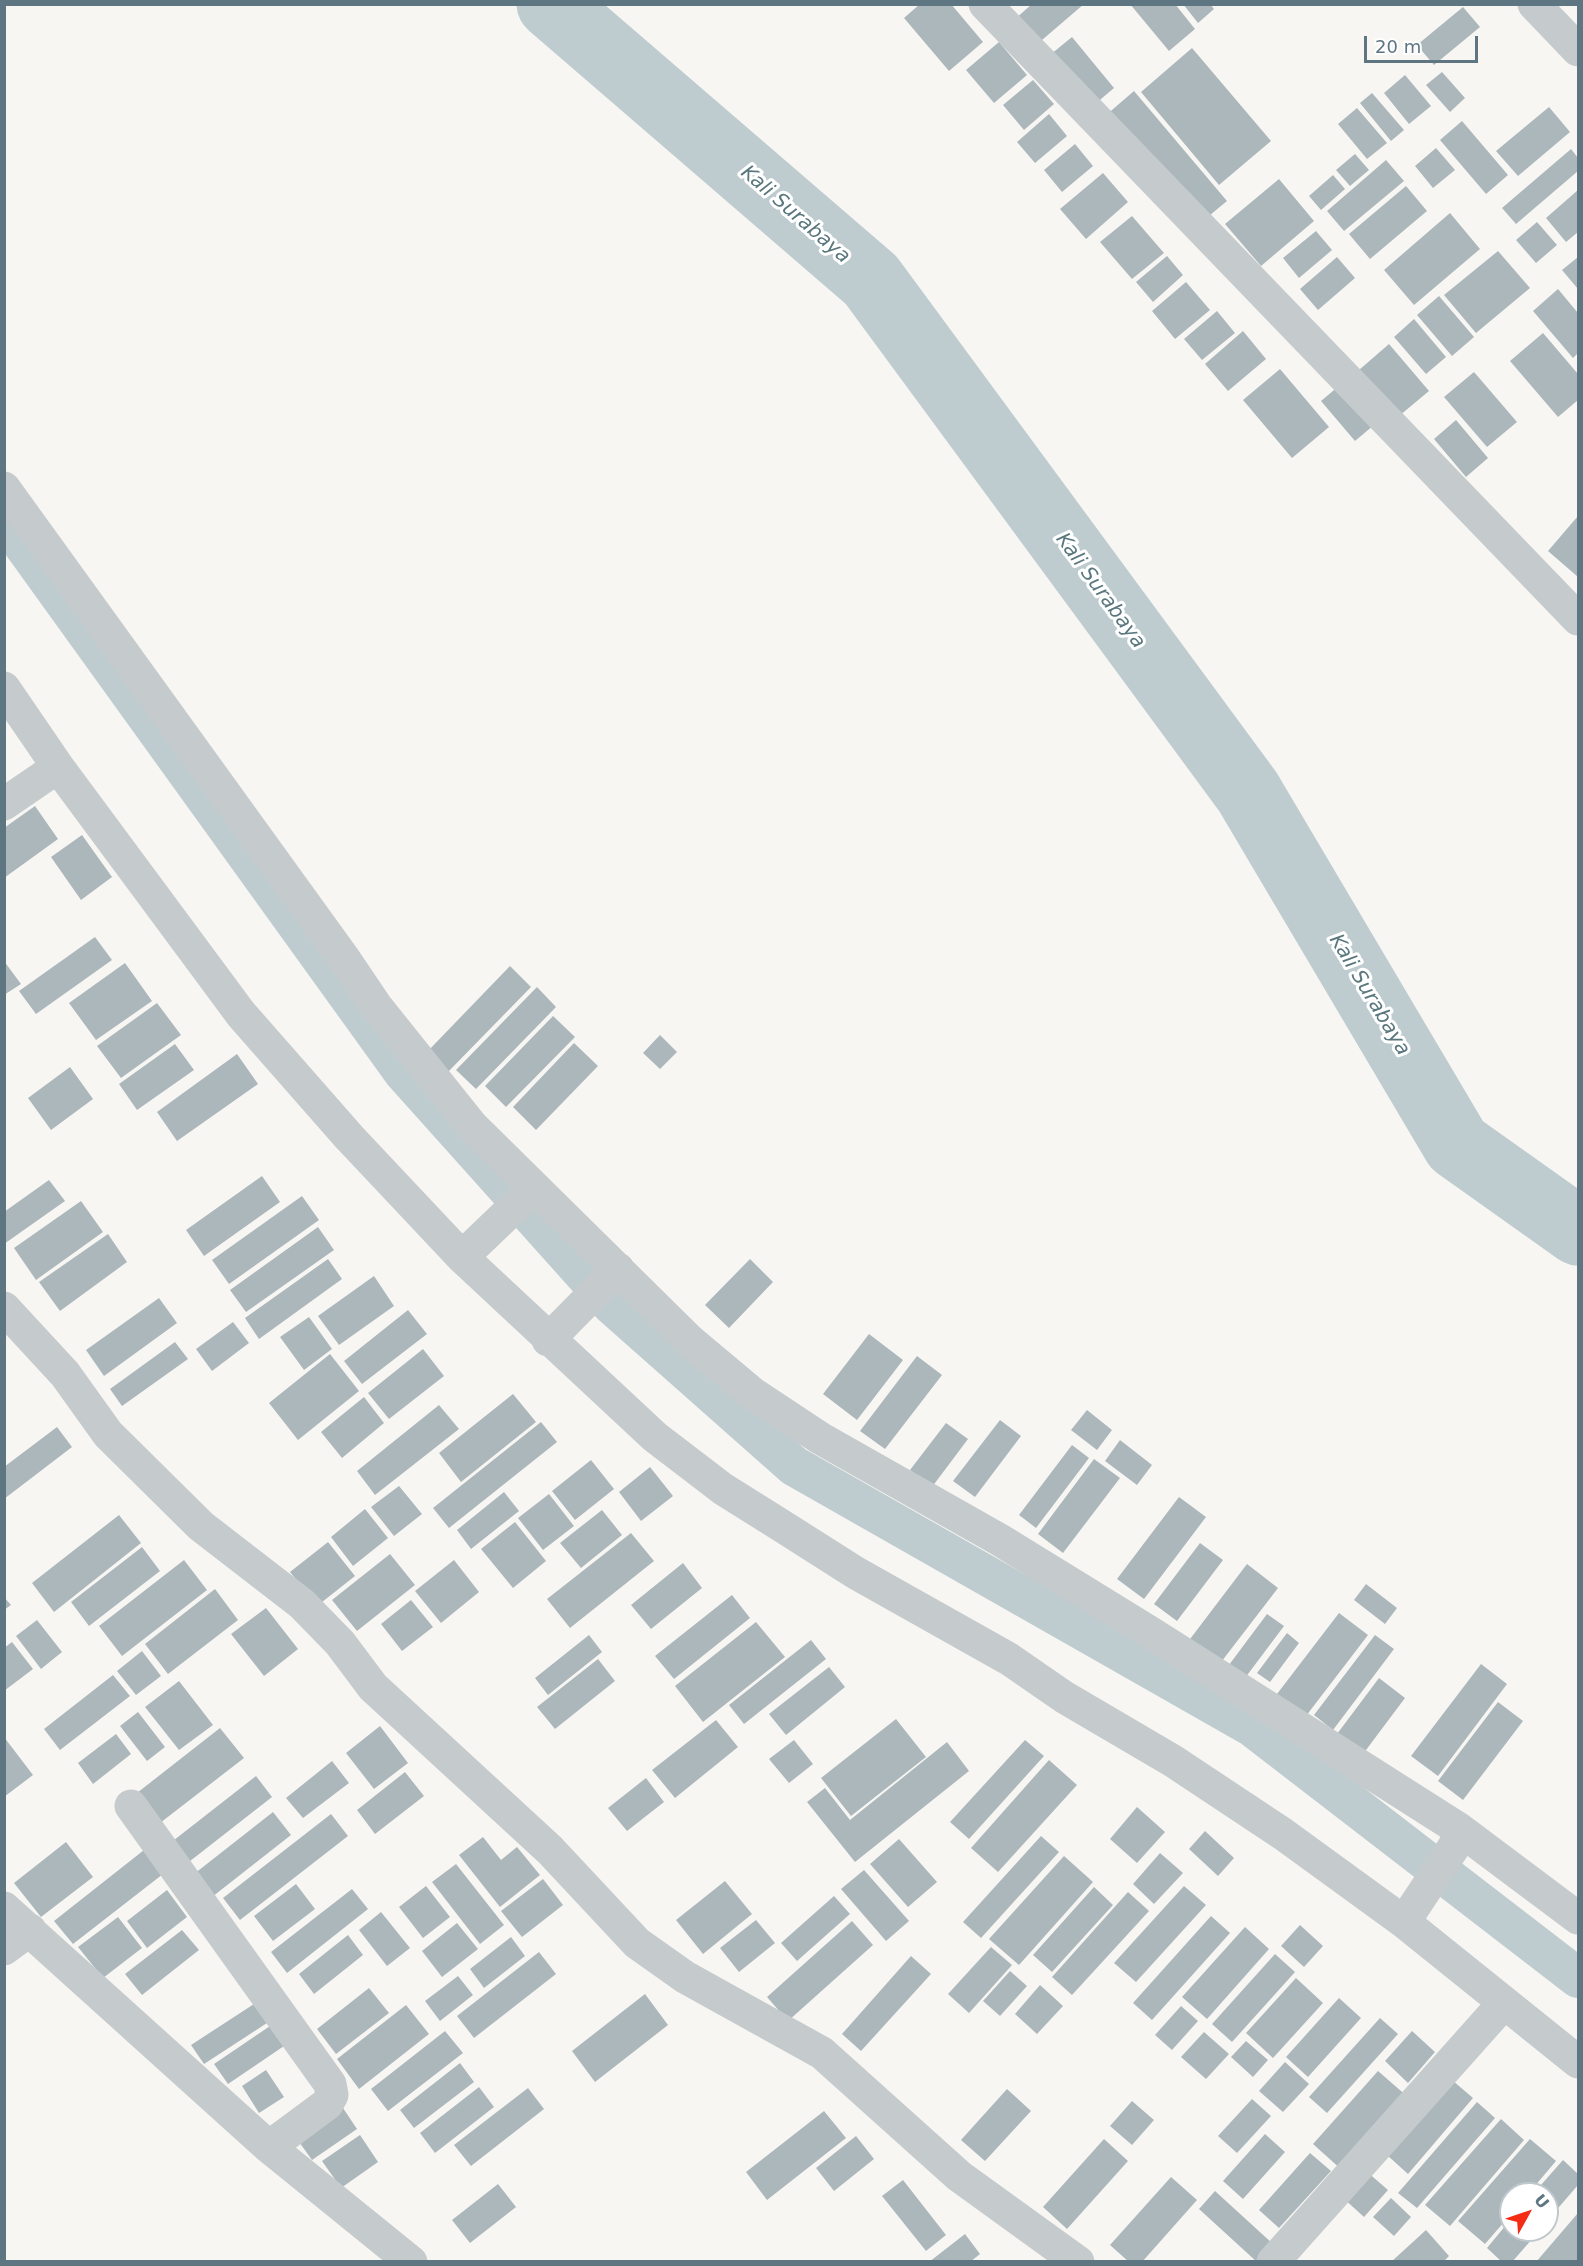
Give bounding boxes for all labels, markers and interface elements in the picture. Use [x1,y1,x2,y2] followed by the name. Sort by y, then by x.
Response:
[1367,24,1481,62] scale bar
[1375,36,1421,57] text: 20 m
[735,161,855,269] water label: Kali Surabaya
[1050,529,1150,653] water label: Kali Surabaya
[1323,930,1415,1060] water label: Kali Surabaya
[1499,2182,1559,2242] north arrow
[1530,2190,1553,2212] text: U

